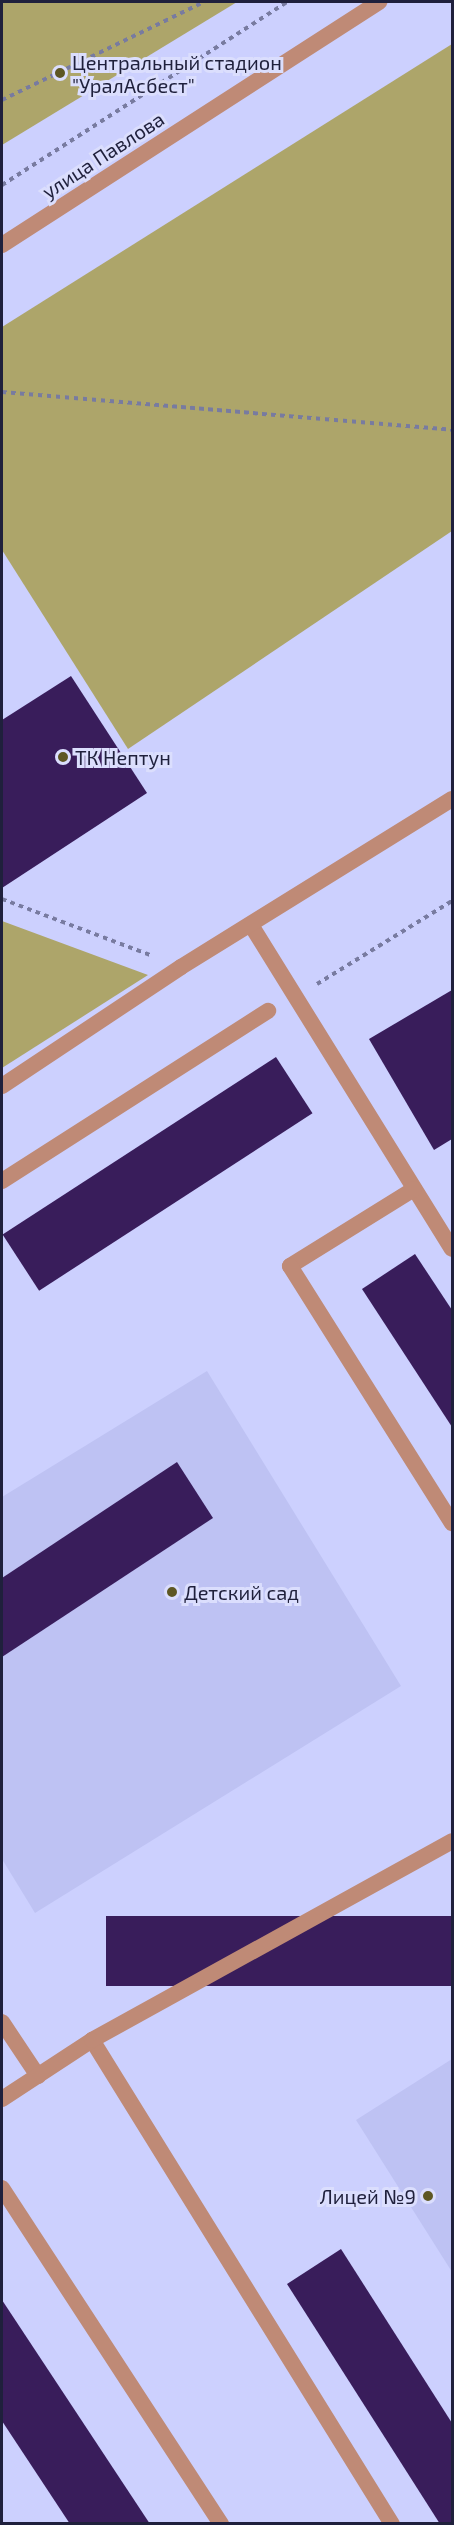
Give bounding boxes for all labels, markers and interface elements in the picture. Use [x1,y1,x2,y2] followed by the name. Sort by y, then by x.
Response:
[72,50,282,97] place label: Центральный стадион "УралАсбест"
[53,66,67,80] marker: Центральный стадион "УралАсбест"
[38,107,168,203] street label: улица Павлова
[75,745,171,769] place label: ТК Нептун
[56,750,70,764] marker: ТК Нептун
[184,1580,299,1604] place label: Детский сад
[165,1585,179,1599] marker: Детский сад
[320,2184,416,2208] place label: Лицей №9
[421,2189,435,2203] marker: Лицей №9

